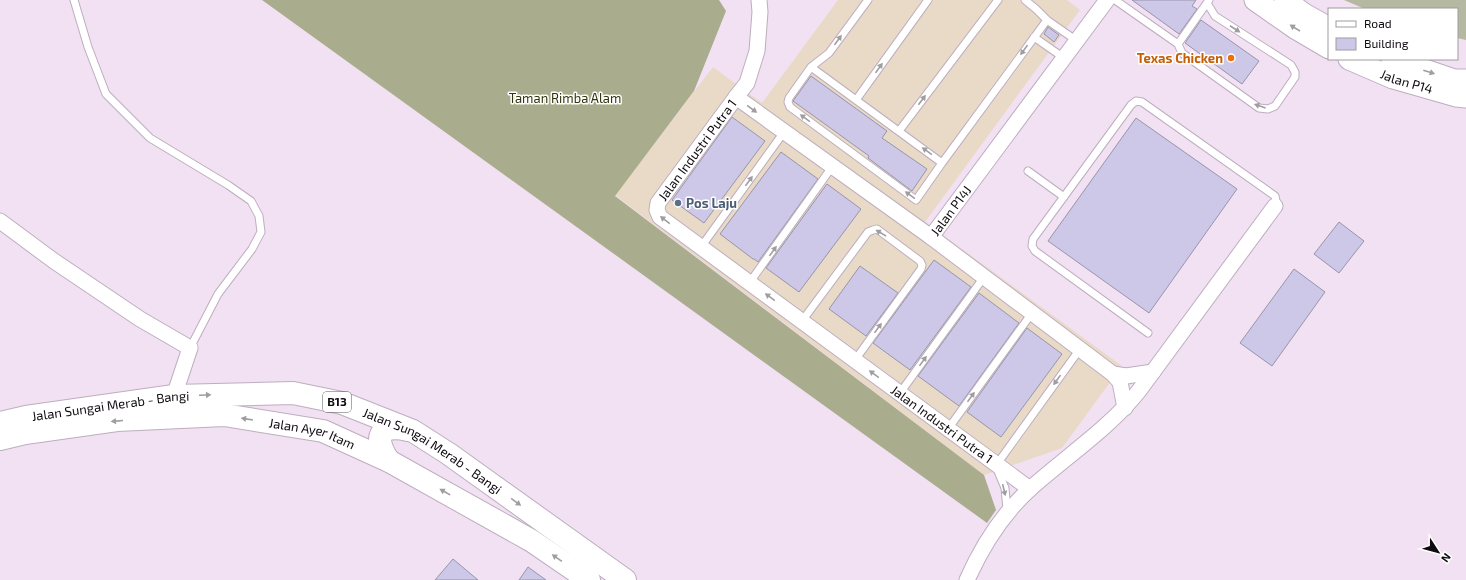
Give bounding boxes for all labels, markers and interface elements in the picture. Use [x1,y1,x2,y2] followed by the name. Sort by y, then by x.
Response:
[1328,8,1458,60] legend
[1364,16,1392,30] text: Road
[1230,25,1240,33] one-way arrow
[1289,25,1301,32] one-way arrow
[834,35,842,45] one-way arrow
[1364,36,1409,50] text: Building
[1020,45,1028,56] one-way arrow
[1137,50,1223,66] place label: Texas Chicken
[1226,53,1236,63] marker: Texas Chicken
[875,63,883,73] one-way arrow
[1378,66,1435,97] street label: Jalan P14
[1423,69,1435,75] one-way arrow
[509,90,621,106] park label: Taman Rimba Alam
[918,94,926,105] one-way arrow
[654,96,740,204] street label: Jalan Industri Putra 1
[1254,103,1266,109] one-way arrow
[747,105,758,114] one-way arrow
[800,114,810,122] one-way arrow
[922,148,932,156] one-way arrow
[745,176,753,186] one-way arrow
[927,182,974,239] street label: Jalan P14J
[904,191,915,199] one-way arrow
[686,195,737,211] place label: Pos Laju
[673,198,683,208] marker: Pos Laju
[660,216,671,224] one-way arrow
[875,230,887,237] one-way arrow
[769,245,777,256] one-way arrow
[764,293,775,301] one-way arrow
[874,323,882,333] one-way arrow
[919,356,927,367] one-way arrow
[869,370,880,378] one-way arrow
[1053,375,1061,386] one-way arrow
[888,382,996,466] street label: Jalan Industri Putra 1
[31,388,189,424] street label: Jalan Sungai Merab - Bangi
[199,392,212,398] one-way arrow
[323,392,351,412] road number: B13
[967,392,975,402] one-way arrow
[361,404,505,497] street label: Jalan Sungai Merab - Bangi
[268,414,358,453] street label: Jalan Ayer Itam
[241,416,253,422] one-way arrow
[111,417,123,424] one-way arrow
[1002,483,1008,496] one-way arrow
[439,489,451,496] one-way arrow
[511,498,521,506] one-way arrow
[1418,532,1458,572] north arrow
[1439,551,1454,565] text: N
[552,554,562,562] one-way arrow

